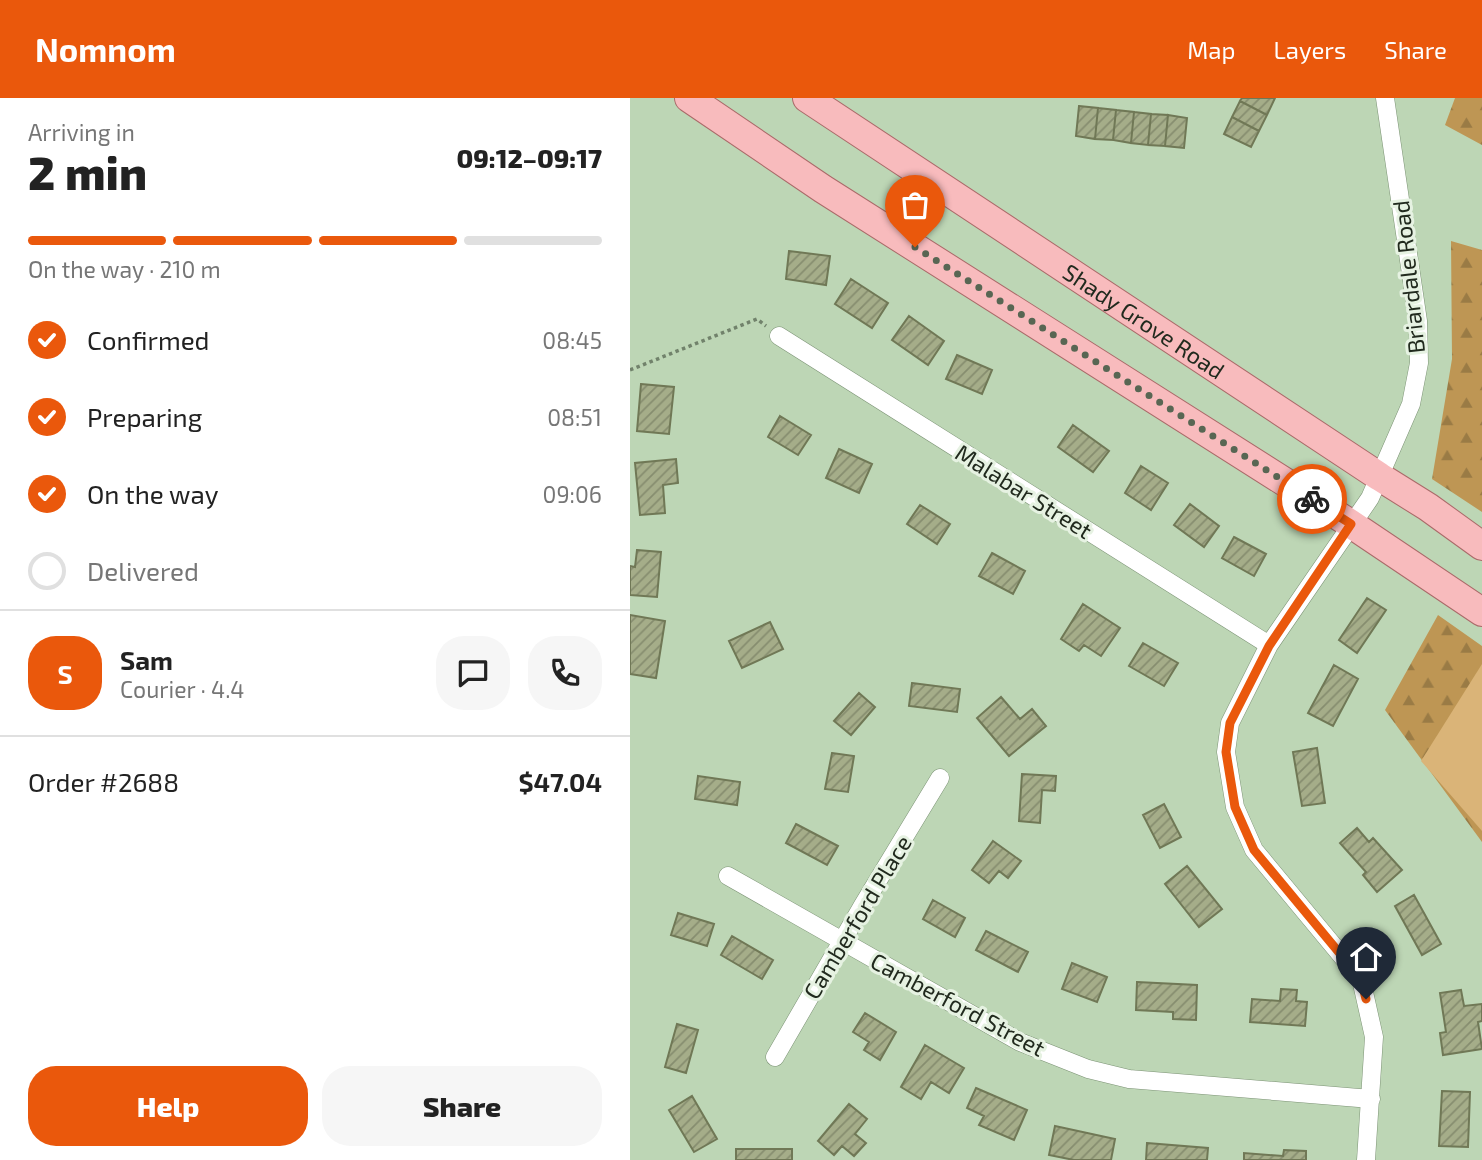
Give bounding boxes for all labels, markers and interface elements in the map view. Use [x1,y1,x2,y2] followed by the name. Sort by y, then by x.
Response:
[35,29,176,69] text: Nomnom
[1187,35,1235,64] text: Map
[1273,35,1346,64] text: Layers
[1384,35,1447,64] text: Share
[28,118,135,146] text: Arriving in
[456,142,602,173] text: 09:12–09:17
[28,144,147,199] text: 2 min
[885,175,945,247] pin
[896,186,934,224] icon: bag
[1386,199,1430,355] street label: Briardale Road
[28,255,221,283] text: On the way · 210 m
[1058,257,1230,384] street label: Shady Grove Road
[28,321,66,359] icon: check
[87,324,210,355] text: Confirmed
[542,326,602,354] text: 08:45
[28,398,66,436] icon: check
[87,401,202,432] text: Preparing
[547,403,602,431] text: 08:51
[951,438,1098,544] street label: Malabar Street
[1277,464,1347,534] courier
[28,475,66,513] icon: check
[87,478,218,509] text: On the way
[543,480,602,508] text: 09:06
[1293,480,1331,518] icon: bike
[87,555,199,586] text: Delivered
[436,636,510,710] button: chat
[528,636,602,710] button: phone
[120,644,173,675] text: Sam
[57,658,73,689] text: S
[120,675,244,703] text: Courier · 4.4
[28,766,179,797] text: Order #2688
[518,766,602,797] text: $47.04
[797,830,917,1004] street label: Camberford Place
[1336,927,1396,999] pin
[1347,938,1385,976] icon: home
[866,946,1050,1062] street label: Camberford Street
[28,1066,308,1146] button: Help
[322,1066,602,1146] button: Share

